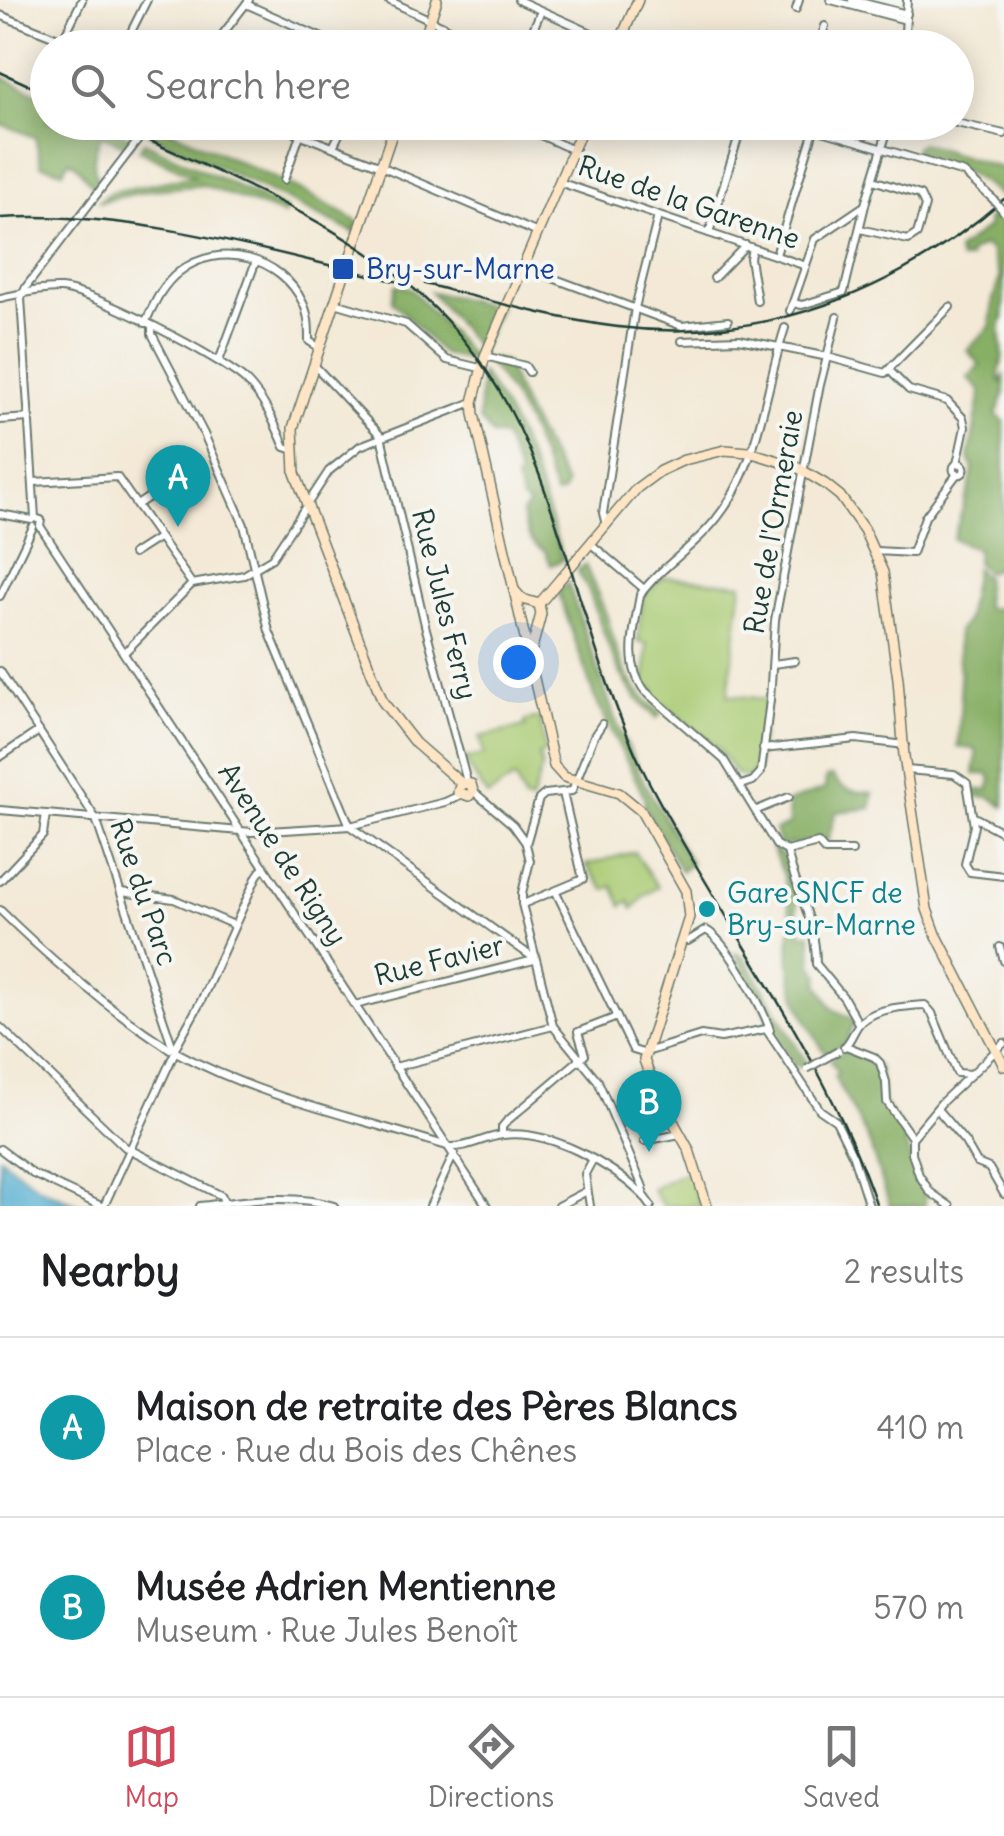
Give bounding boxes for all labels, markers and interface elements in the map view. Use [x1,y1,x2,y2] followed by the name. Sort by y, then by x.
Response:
[30,30,974,140] search box
[65,58,120,113] icon: search
[145,62,351,109] text: Search here
[573,147,805,257] street label: Rue de la Garenne
[366,251,555,287] place label: Bry-sur-Marne
[330,256,356,282] marker: Bry-sur-Marne
[736,407,810,637] street label: Rue de l'Ormeraie
[146,444,210,527] pin: A
[404,505,486,703] street label: Rue Jules Ferry
[493,637,544,688] your location
[211,756,355,952] street label: Avenue de Rigny
[102,814,186,970] street label: Rue du Parc
[727,875,916,943] place label: Gare SNCF de Bry-sur-Marne
[696,898,718,920] marker: Gare SNCF de Bry-sur-Marne
[370,927,508,993] street label: Rue Favier
[616,1070,682,1152] pin: B
[40,1245,179,1297] text: Nearby
[844,1251,964,1292] text: 2 results
[135,1383,738,1430] text: Maison de retraite des Pères Blancs
[62,1407,83,1448] text: A
[876,1407,964,1448] text: 410 m
[135,1430,577,1471] text: Place · Rue du Bois des Chênes
[135,1563,556,1610] text: Musée Adrien Mentienne
[62,1587,83,1628] text: B
[873,1587,964,1628] text: 570 m
[135,1610,518,1651] text: Museum · Rue Jules Benoît
[124,1719,179,1815] tab: Map
[428,1719,554,1815] tab: Directions
[803,1719,880,1815] tab: Saved

